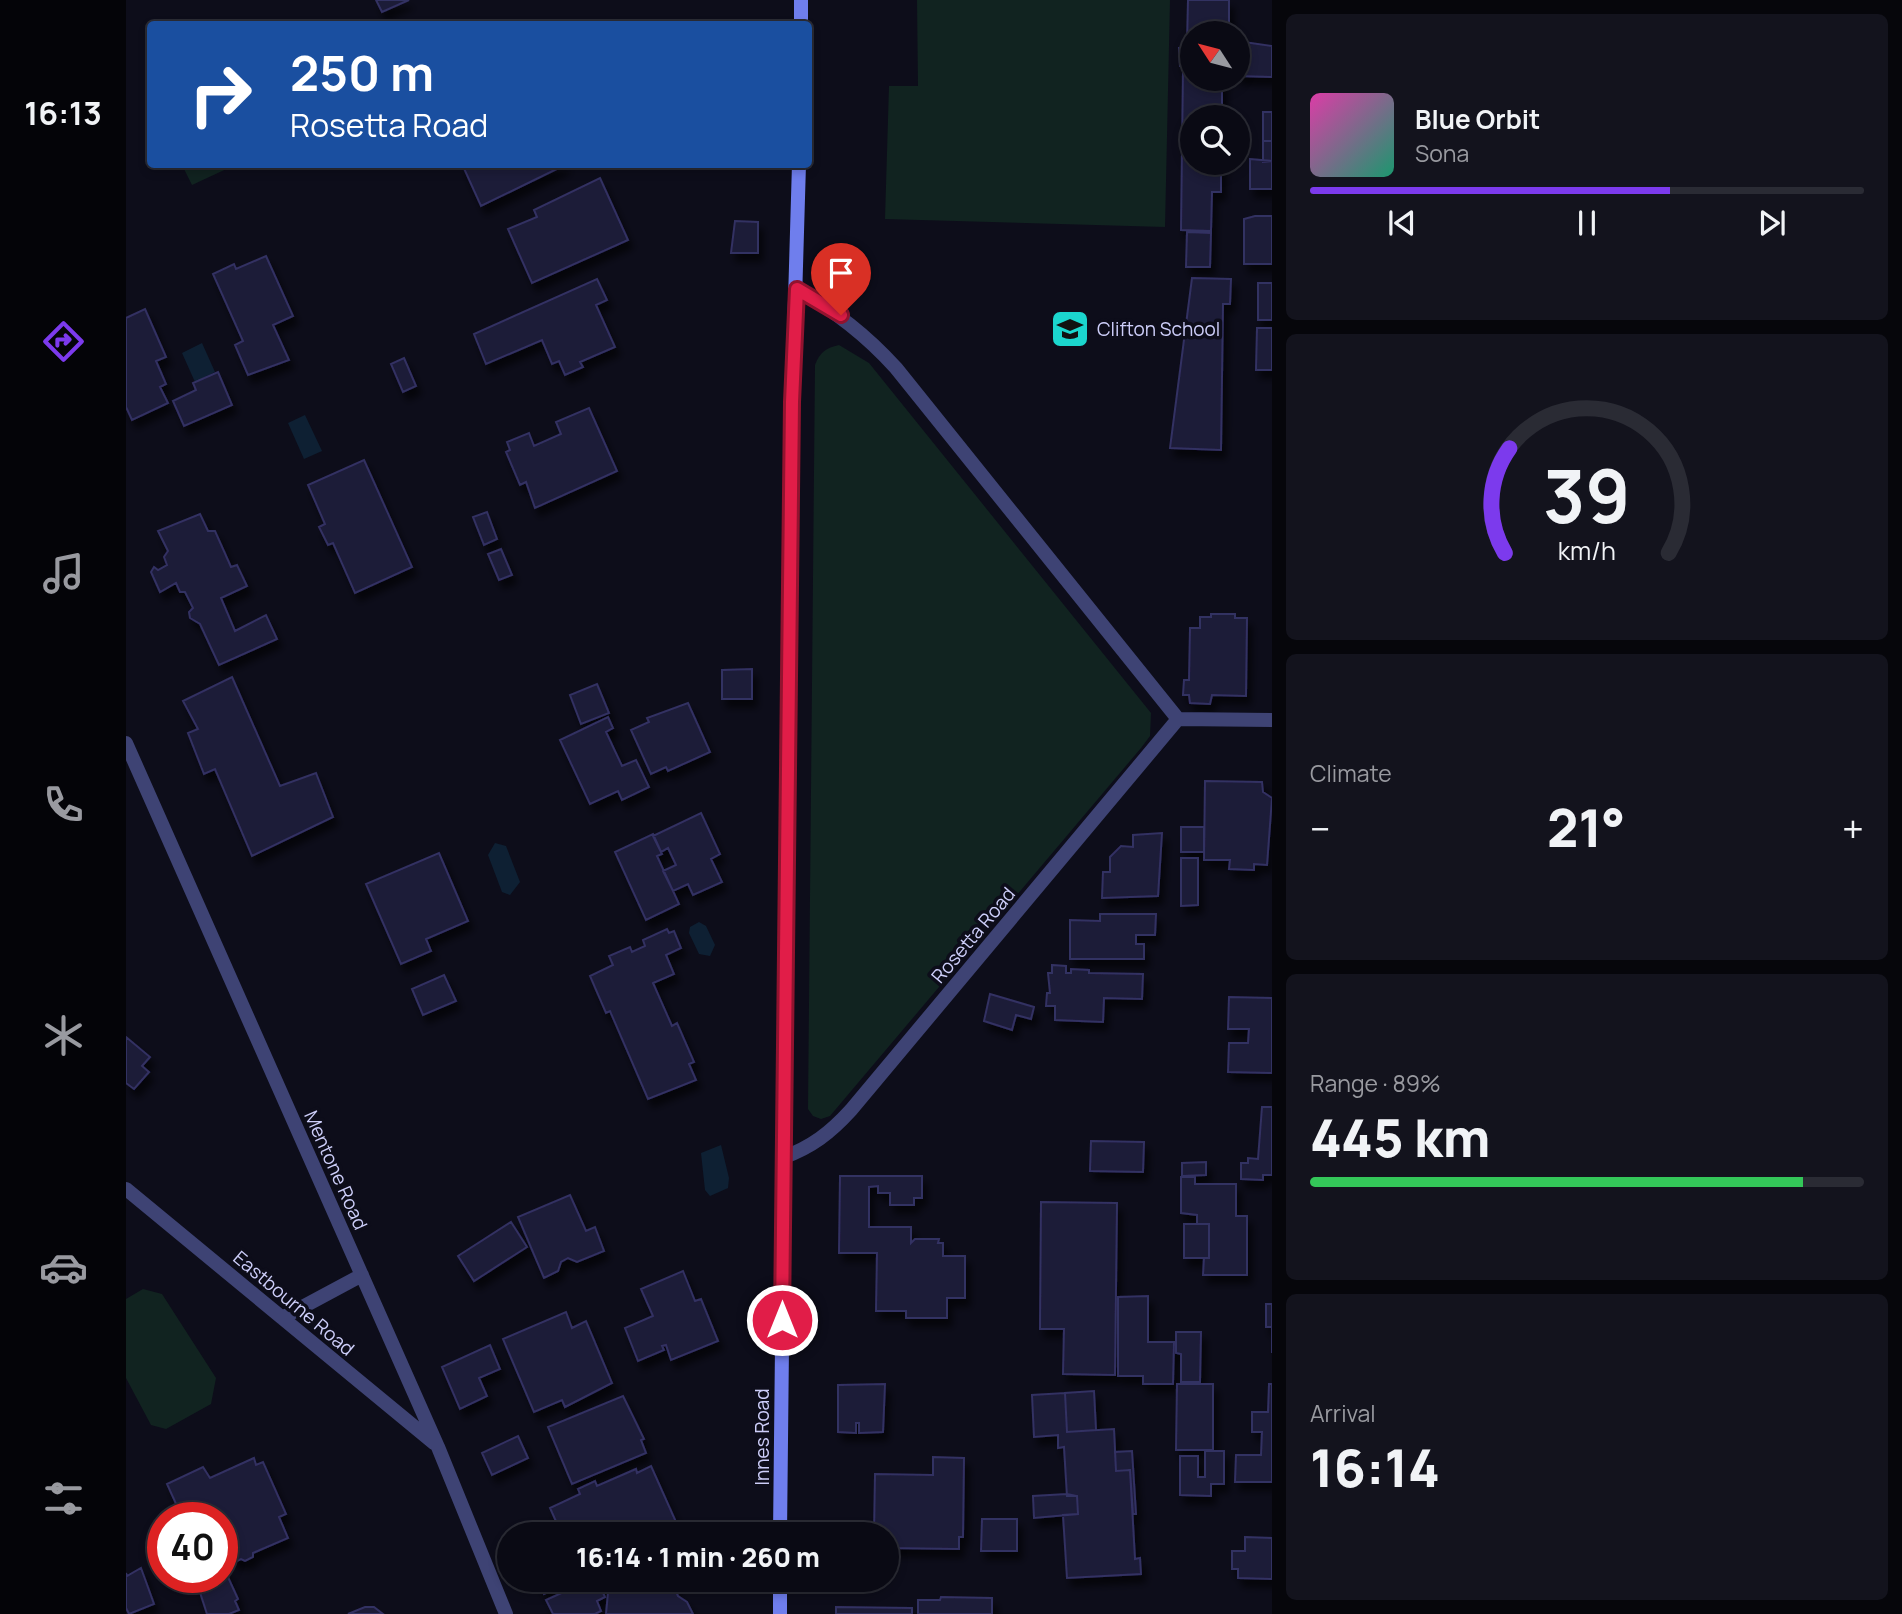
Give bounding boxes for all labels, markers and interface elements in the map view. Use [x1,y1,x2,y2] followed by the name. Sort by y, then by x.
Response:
[1180,21,1250,91] north arrow
[1180,21,1250,175] map controls
[290,39,434,106] text: 250 m
[175,49,266,140] icon: right
[24,91,102,135] text: 16:13
[1415,101,1540,137] text: Blue Orbit
[290,103,488,147] text: Rosetta Road
[1180,105,1250,175] button: search
[1415,137,1469,169] text: Sona
[1383,204,1421,242] icon: previous
[1568,204,1606,242] icon: pause
[1753,204,1791,242] icon: next
[811,243,871,315] pin
[822,254,860,292] icon: arrive
[1049,308,1091,350] school or university icon: Clifton School
[1097,316,1220,342] place label: Clifton School
[39,317,88,366] icon: directions
[1543,445,1631,545] text: 39
[1558,533,1616,568] text: km/h
[39,549,88,598] icon: music
[1310,757,1392,789] text: Climate
[39,780,88,829] icon: phone
[1547,792,1626,863] text: 21°
[1310,802,1331,854] text: −
[1842,802,1864,854] text: +
[925,882,1021,988] street label: Rosetta Road
[39,1011,88,1060] icon: climate
[1310,1067,1441,1099] text: Range · 89%
[1310,1102,1490,1173] text: 445 km
[298,1106,374,1234] street label: Mentone Road
[39,1243,88,1292] icon: car
[228,1245,360,1361] street label: Eastbourne Road
[745,1283,819,1357] position arrow
[749,1389,775,1485] street label: Innes Road
[1310,1397,1376,1429] text: Arrival
[1310,1432,1440,1503] text: 16:14
[39,1474,88,1523] icon: filters
[147,1502,238,1593] speed limit sign: 40
[576,1539,820,1575] text: 16:14 · 1 min · 260 m

